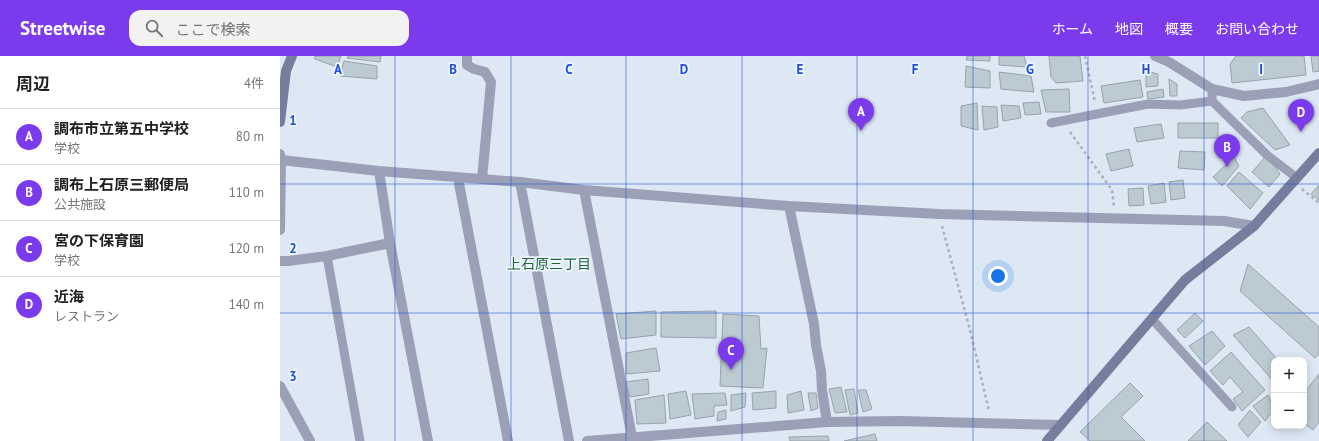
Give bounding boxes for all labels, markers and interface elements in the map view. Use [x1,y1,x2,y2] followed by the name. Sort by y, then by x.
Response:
[129,10,409,46] search box
[20,16,105,40] text: Streetwise
[143,17,165,39] icon: search
[175,20,250,39] text: ここで検索
[1051,20,1093,38] text: ホーム
[1115,20,1143,38] text: 地図
[1165,20,1193,38] text: 概要
[1215,20,1299,38] text: お問い合わせ
[334,61,342,78] text: A
[449,61,457,78] text: B
[565,61,573,78] text: C
[680,61,688,78] text: D
[797,61,804,78] text: E
[912,61,919,78] text: F
[1026,61,1034,78] text: G
[1142,61,1150,78] text: H
[1259,61,1263,78] text: I
[16,73,50,95] text: 周辺
[244,75,264,92] text: 4件
[848,98,874,131] pin: A
[1288,99,1314,132] pin: D
[289,112,297,129] text: 1
[54,119,189,138] text: 調布市立第五中学校
[25,128,33,145] text: A
[236,128,264,145] text: 80 m
[1214,134,1240,167] pin: B
[54,140,80,157] text: 学校
[54,175,189,194] text: 調布上石原三郵便局
[25,184,33,201] text: B
[229,184,264,201] text: 110 m
[54,196,106,213] text: 公共施設
[54,231,144,250] text: 宮の下保育園
[25,240,33,257] text: C
[229,240,264,257] text: 120 m
[289,240,297,257] text: 2
[54,252,80,269] text: 学校
[507,255,591,273] district label: 上石原三丁目
[988,266,1008,286] your location
[54,287,84,306] text: 近海
[25,296,33,313] text: D
[229,296,264,313] text: 140 m
[54,308,119,325] text: レストラン
[718,337,744,370] pin: C
[1271,357,1307,429] map controls
[1271,357,1307,393] button: +
[289,368,297,385] text: 3
[1271,393,1307,429] button: −

